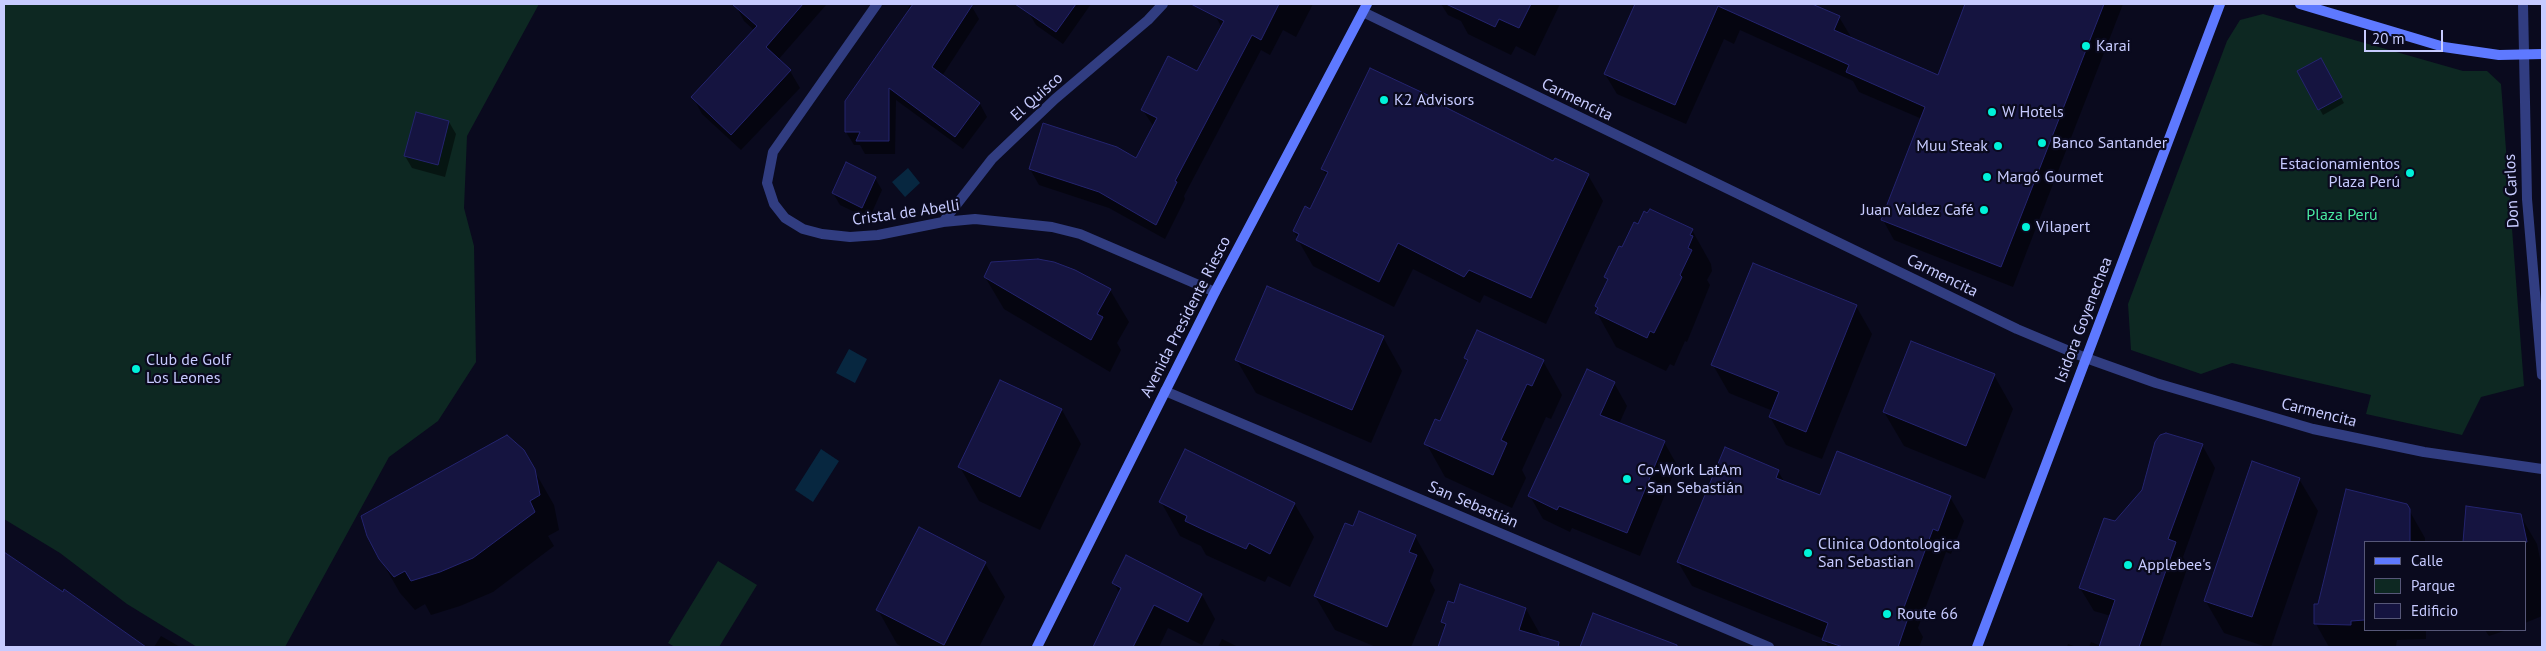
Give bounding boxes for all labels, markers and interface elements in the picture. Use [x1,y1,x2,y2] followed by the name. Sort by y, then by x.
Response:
[2366,20,2445,52] scale bar
[2372,29,2405,48] text: 20 m
[2096,36,2131,56] place label: Karai
[2080,40,2092,52] marker: Karai
[1007,69,1067,125] street label: El Quisco
[1538,74,1616,126] street label: Carmencita
[1394,90,1474,110] place label: K2 Advisors
[1378,94,1390,106] marker: K2 Advisors
[2002,102,2064,122] place label: W Hotels
[1986,106,1998,118] marker: W Hotels
[2052,133,2167,153] place label: Banco Santander
[1916,136,1988,156] place label: Muu Steak
[2036,137,2048,149] marker: Banco Santander
[1992,140,2004,152] marker: Muu Steak
[2500,153,2524,229] street label: Don Carlos
[2280,154,2400,192] place label: Estacionamientos Plaza Perú
[1997,167,2103,187] place label: Margó Gourmet
[2404,167,2416,179] marker: Estacionamientos Plaza Perú
[1981,171,1993,183] marker: Margó Gourmet
[851,196,961,230] street label: Cristal de Abelli
[1861,200,1974,220] place label: Juan Valdez Café
[1978,204,1990,216] marker: Juan Valdez Café
[2306,205,2378,225] park label: Plaza Perú
[2036,217,2090,237] place label: Vilapert
[2020,221,2032,233] marker: Vilapert
[1137,233,1235,401] street label: Avenida Presidente Riesco
[1903,250,1981,302] street label: Carmencita
[2051,255,2117,385] street label: Isidora Goyenechea
[146,350,230,388] place label: Club de Golf Los Leones
[130,363,142,375] marker: Club de Golf Los Leones
[2279,394,2359,432] street label: Carmencita
[1637,460,1743,498] place label: Co-Work LatAm - San Sebastián
[1621,473,1633,485] marker: Co-Work LatAm - San Sebastián
[1425,477,1521,533] street label: San Sebastián
[1818,534,1961,572] place label: Clinica Odontologica San Sebastian
[2364,541,2526,631] legend
[1802,547,1814,559] marker: Clinica Odontologica San Sebastian
[2411,551,2443,570] text: Calle
[2138,555,2211,575] place label: Applebee's
[2122,559,2134,571] marker: Applebee's
[2411,576,2455,595] text: Parque
[2411,601,2458,620] text: Edificio
[1897,604,1958,624] place label: Route 66
[1881,608,1893,620] marker: Route 66

